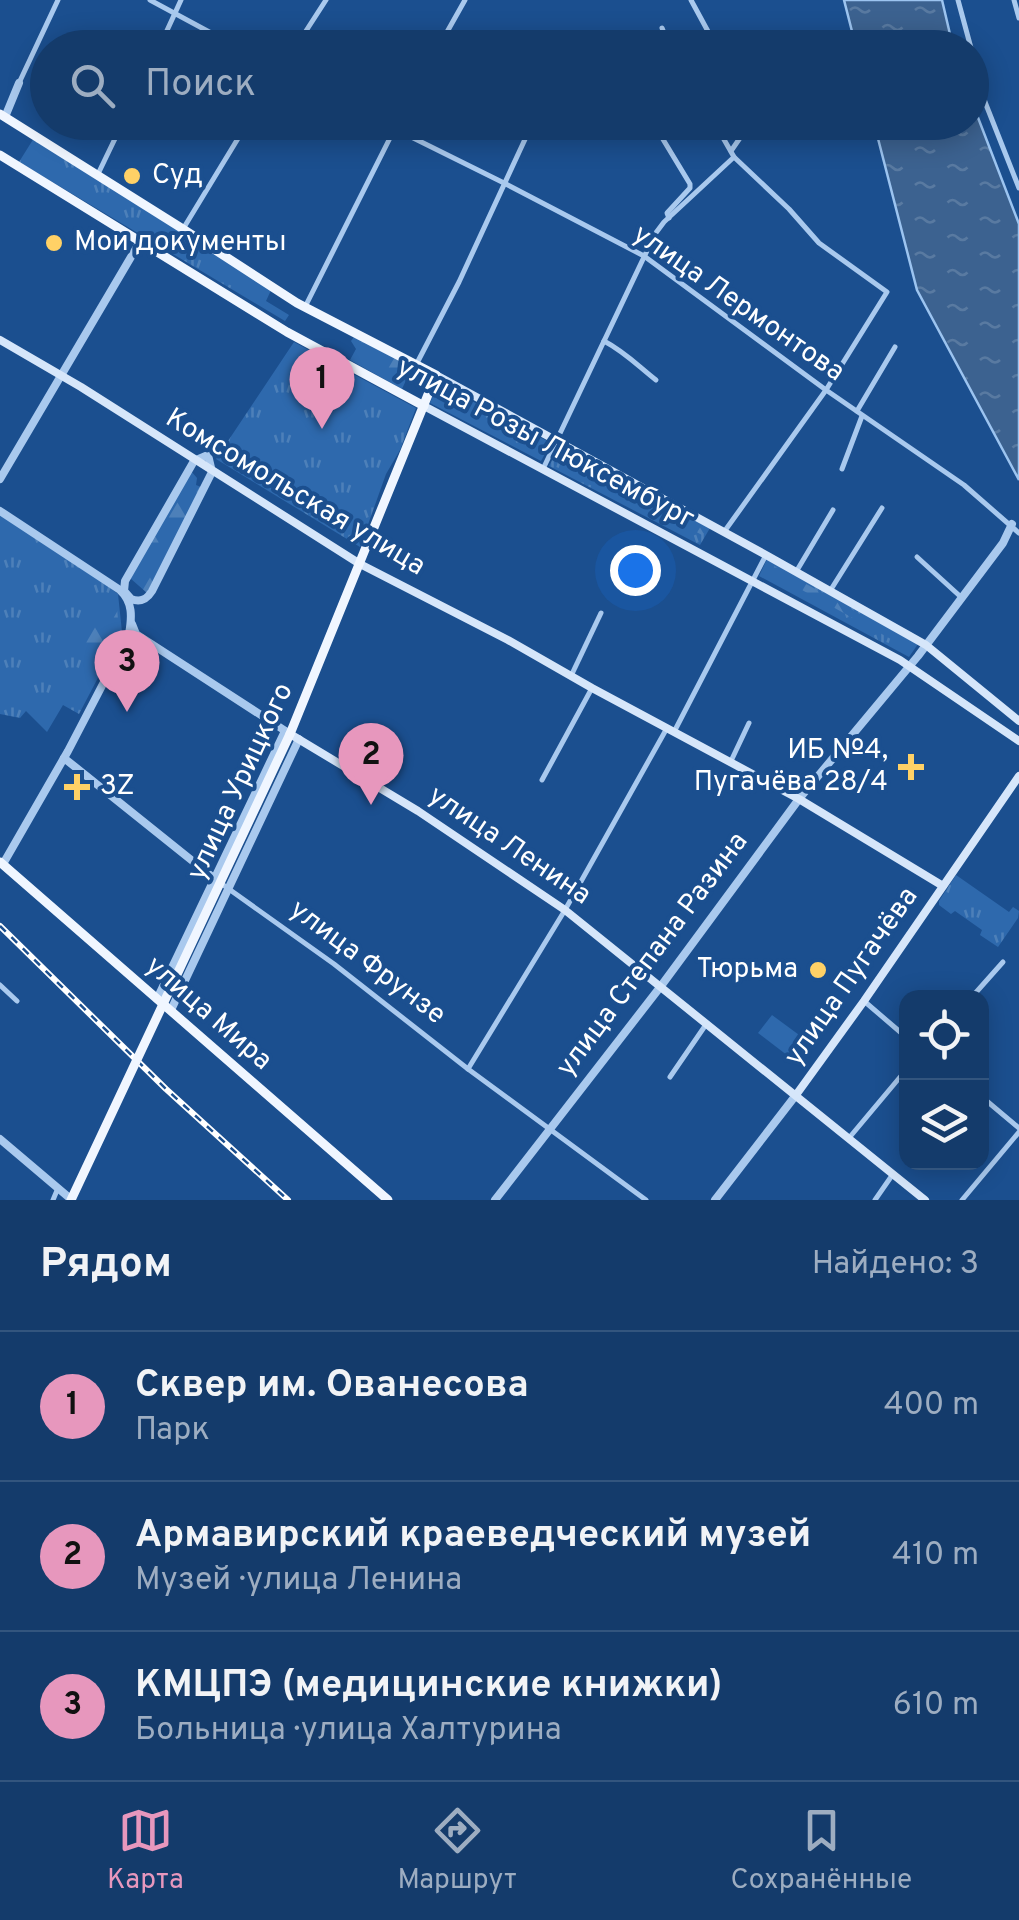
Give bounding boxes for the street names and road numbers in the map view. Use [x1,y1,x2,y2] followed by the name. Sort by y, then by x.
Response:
[625,217,851,391] street label: улица Лермонтова
[390,350,700,538] street label: улица Розы Люксембург
[158,401,432,585] street label: Комсомольская улица
[180,678,302,886] street label: улица Урицкого
[421,778,597,914] street label: улица Ленина
[549,825,757,1085] street label: улица Степана Разина
[777,881,927,1073] street label: улица Пугачёва
[282,893,452,1033] street label: улица Фрунзе
[137,949,279,1079] street label: улица Мира

